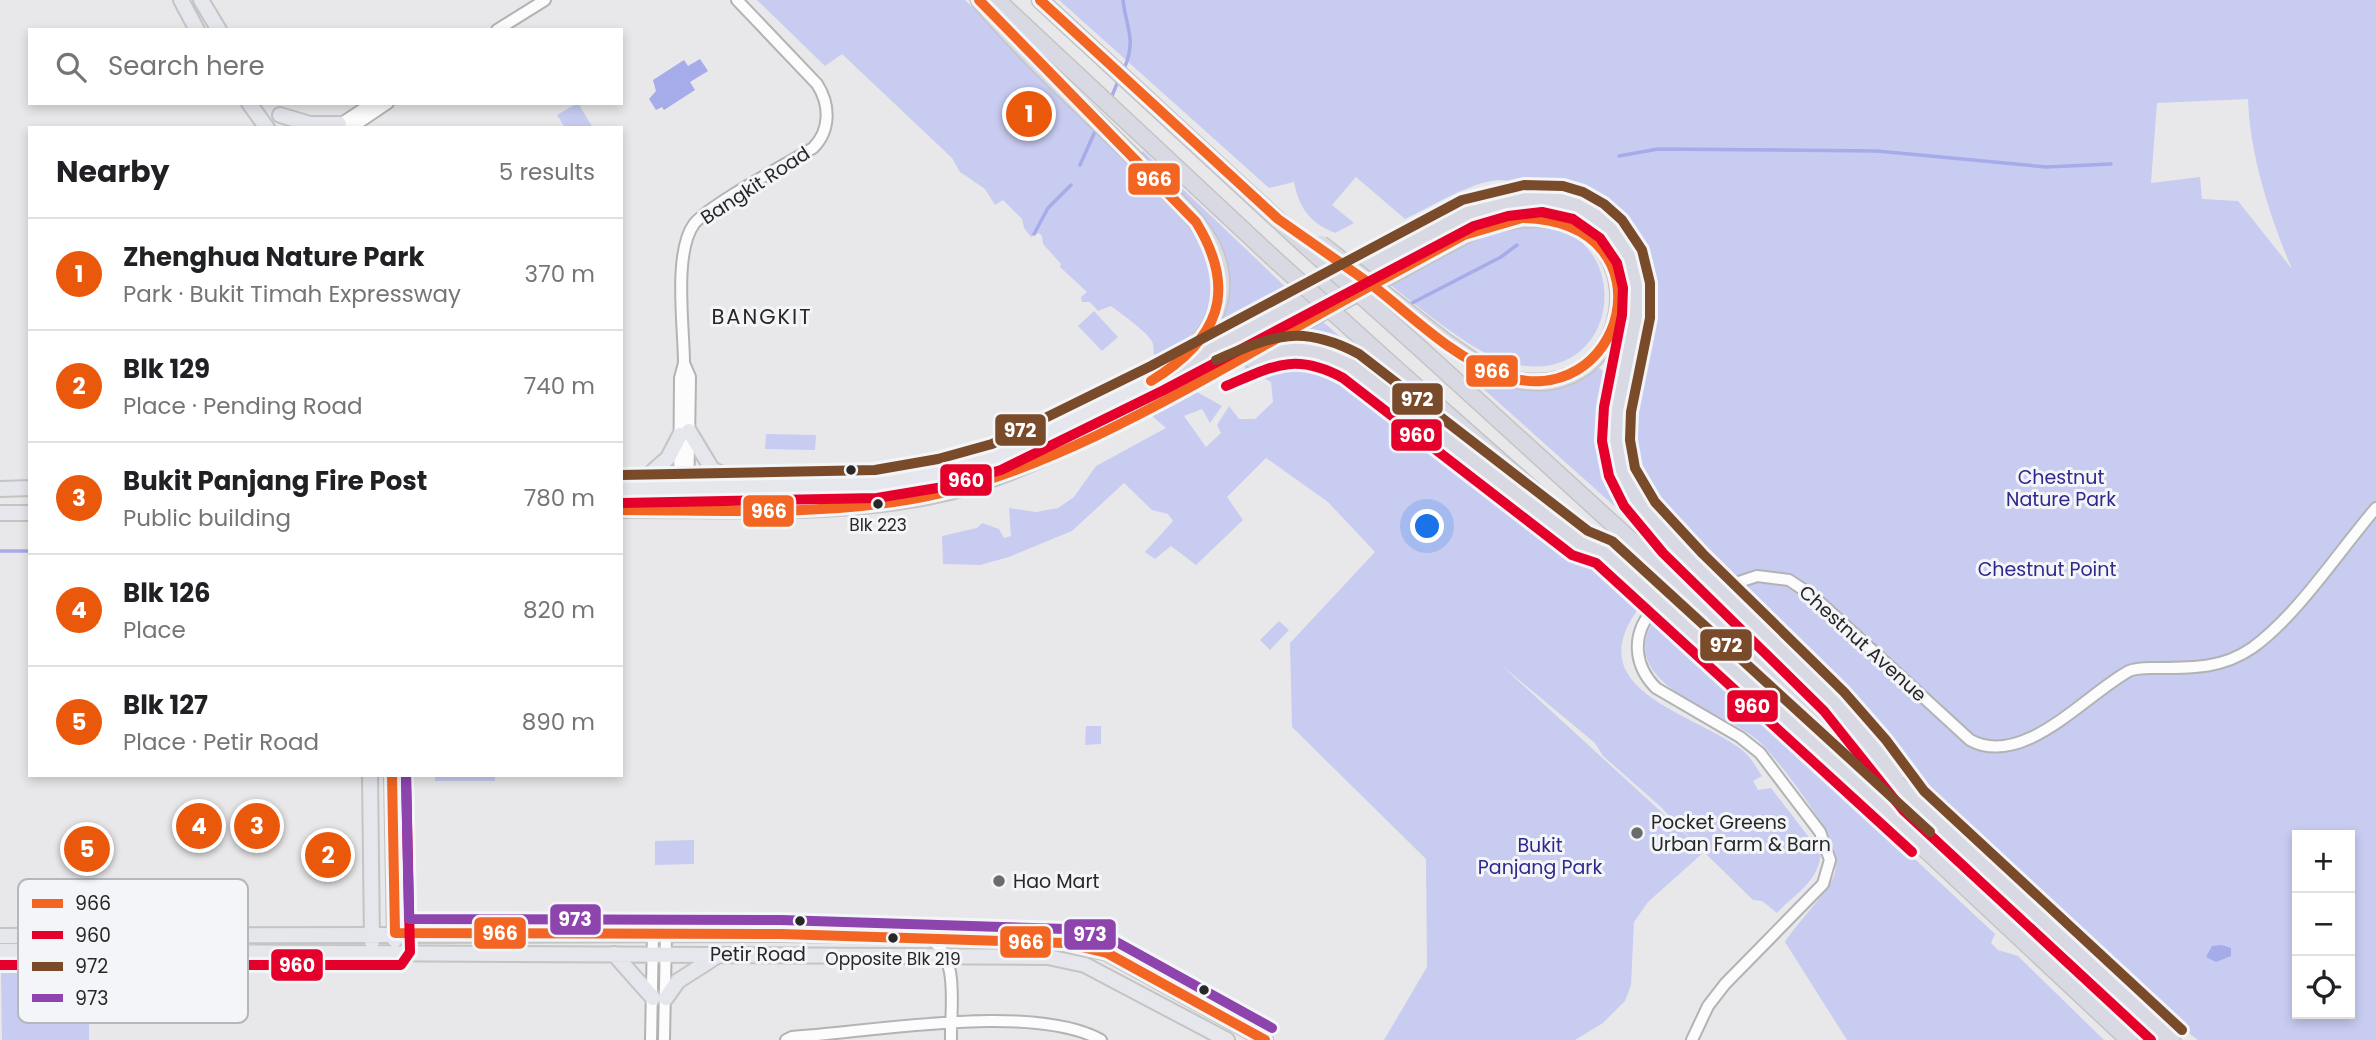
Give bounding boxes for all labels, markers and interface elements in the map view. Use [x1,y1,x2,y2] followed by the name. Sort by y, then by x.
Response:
[28,28,623,105] search box
[52,48,90,86] icon: search
[108,48,265,84] text: Search here
[1006,88,1052,140] pin: 1
[695,140,815,231] street label: Bangkit Road
[56,150,170,193] text: Nearby
[499,156,595,188] text: 5 results
[1127,162,1181,196] line badge: 966
[1136,166,1172,193] text: 966
[123,239,424,275] text: Zhenghua Nature Park
[75,258,83,290] text: 1
[525,258,595,290] text: 370 m
[123,278,461,310] text: Park · Bukit Timah Expressway
[711,302,813,331] district label: BANGKIT
[123,351,210,387] text: Blk 129
[1465,354,1519,388] line badge: 966
[1474,358,1510,385] text: 966
[72,370,86,402] text: 2
[524,370,595,402] text: 740 m
[1391,382,1444,416] line badge: 972
[1401,386,1433,413] text: 972
[123,390,363,422] text: Place · Pending Road
[994,413,1047,447] line badge: 972
[1004,417,1036,444] text: 972
[1390,418,1443,452] line badge: 960
[1399,422,1435,449] text: 960
[123,463,427,499] text: Bukit Panjang Fire Post
[844,463,858,477] unlabelled marker
[939,463,993,497] line badge: 960
[2006,464,2116,513] park label: Chestnut Nature Park
[948,467,984,494] text: 960
[72,482,86,514] text: 3
[524,482,595,514] text: 780 m
[742,494,795,528] line badge: 966
[871,497,885,511] marker: Blk 223
[751,498,787,525] text: 966
[123,502,291,534] text: Public building
[1410,509,1444,543] your location
[849,513,907,537] place label: Blk 223
[1978,556,2116,583] park label: Chestnut Point
[123,575,211,611] text: Blk 126
[1793,579,1932,708] street label: Chestnut Avenue
[71,594,87,626] text: 4
[523,594,595,626] text: 820 m
[123,614,186,646] text: Place
[1699,628,1753,662] line badge: 972
[1710,632,1742,659] text: 972
[123,687,208,723] text: Blk 127
[1726,689,1779,723] line badge: 960
[1734,693,1770,720] text: 960
[72,706,86,738] text: 5
[522,706,595,738] text: 890 m
[123,726,319,758] text: Place · Petir Road
[176,800,222,852] pin: 4
[234,800,280,852] pin: 3
[1651,809,1831,858] place label: Pocket Greens Urban Farm & Barn
[64,823,110,875] pin: 5
[1629,825,1645,841] marker: Pocket Greens Urban Farm & Barn
[305,829,351,881] pin: 2
[2292,830,2355,1019] map controls
[2292,830,2355,893] button: +
[1478,832,1602,881] park label: Bukit Panjang Park
[1013,868,1100,895] place label: Hao Mart
[991,873,1007,889] marker: Hao Mart
[18,879,248,1023] legend
[75,890,111,917] text: 966
[2292,893,2355,956] button: −
[549,903,602,936] line badge: 973
[558,906,592,933] text: 973
[793,914,807,928] unlabelled marker
[473,916,527,950] line badge: 966
[1063,918,1117,951] line badge: 973
[482,920,518,947] text: 966
[1073,921,1107,948] text: 973
[75,922,111,949] text: 960
[999,925,1052,959] line badge: 966
[1008,929,1044,956] text: 966
[886,931,900,945] marker: Opposite Blk 219
[710,941,806,968] street label: Petir Road
[825,947,961,971] place label: Opposite Blk 219
[270,948,324,982] line badge: 960
[279,952,315,979] text: 960
[75,953,108,980] text: 972
[2292,956,2355,1019] button: locate
[1197,983,1211,997] unlabelled marker
[75,985,109,1012] text: 973

